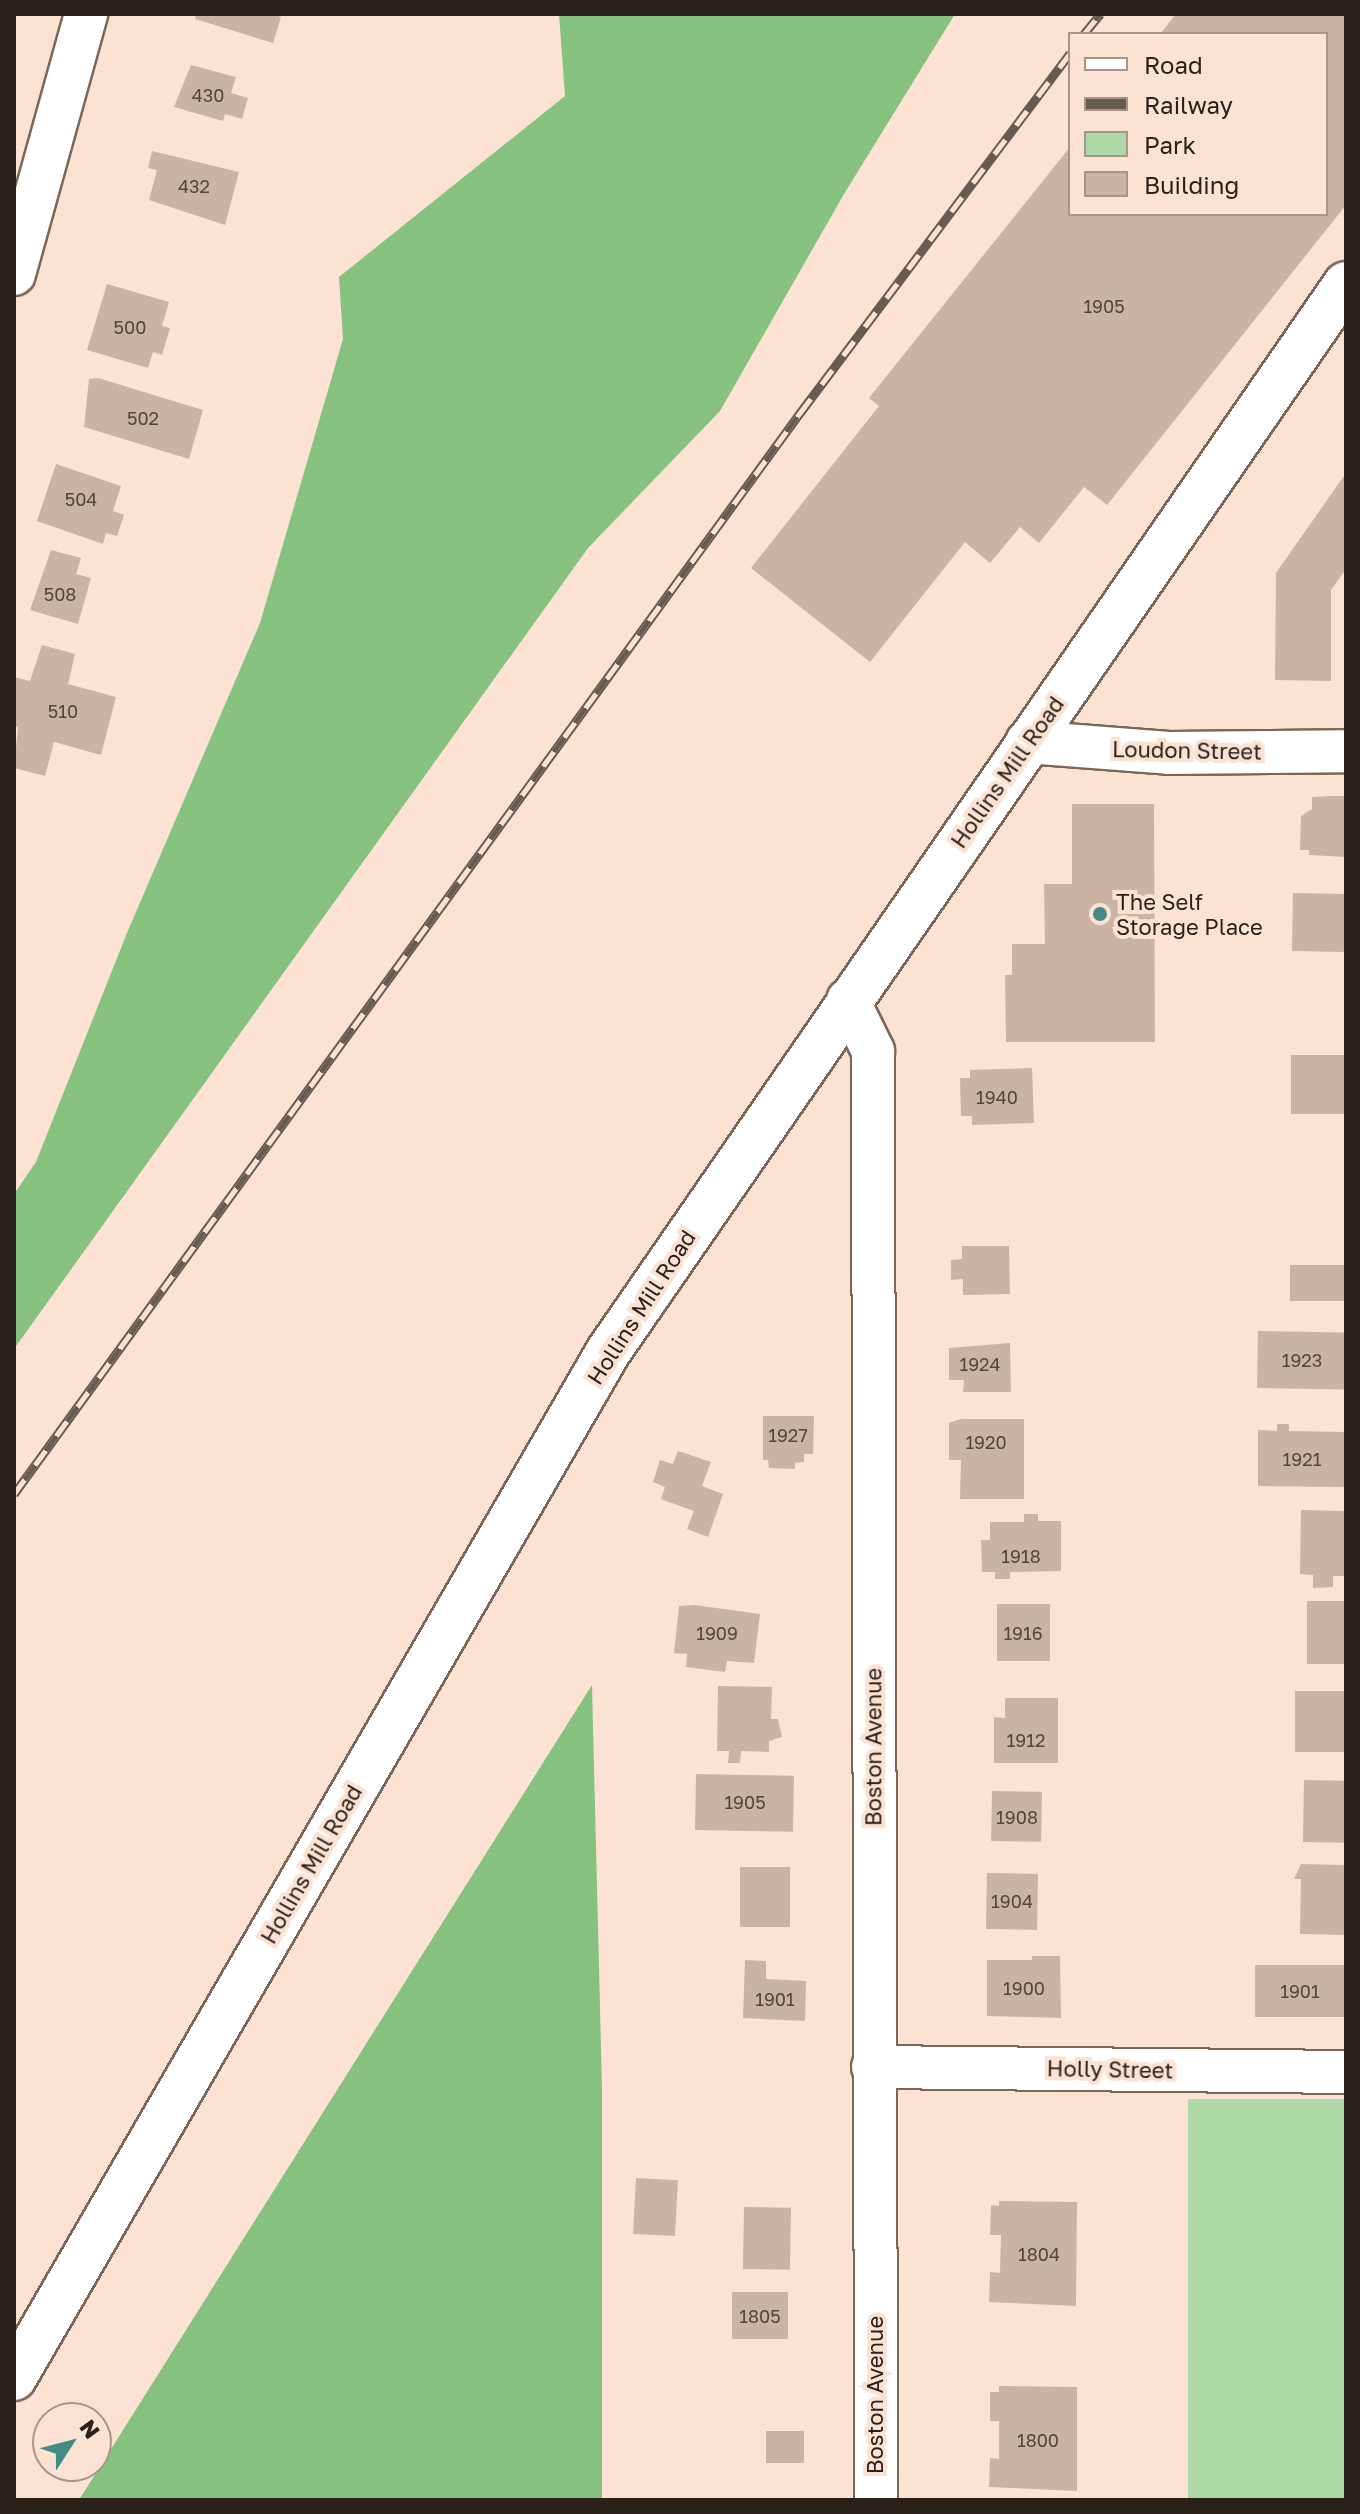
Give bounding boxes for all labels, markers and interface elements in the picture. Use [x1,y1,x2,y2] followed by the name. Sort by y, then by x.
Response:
[1068,32,1328,216] legend
[1144,50,1203,79] text: Road
[192,84,224,106] house number: 430
[1144,90,1233,119] text: Railway
[1144,130,1196,159] text: Park
[1144,170,1239,199] text: Building
[178,175,210,197] house number: 432
[1083,295,1125,317] house number: 1905
[114,316,146,338] house number: 500
[127,407,159,429] house number: 502
[65,488,97,510] house number: 504
[44,583,76,605] house number: 508
[945,691,1069,853] street label: Hollins Mill Road
[48,700,78,722] house number: 510
[1112,735,1262,765] street label: Loudon Street
[1116,888,1263,940] place label: The Self Storage Place
[1091,905,1109,923] marker: The Self Storage Place
[976,1086,1018,1108] house number: 1940
[581,1225,701,1389] street label: Hollins Mill Road
[1282,1349,1322,1371] house number: 1923
[959,1353,1001,1375] house number: 1924
[768,1424,808,1446] house number: 1927
[965,1431,1007,1453] house number: 1920
[1283,1448,1321,1470] house number: 1921
[1001,1545,1041,1567] house number: 1918
[696,1622,738,1644] house number: 1909
[1003,1622,1043,1644] house number: 1916
[860,1668,886,1826] street label: Boston Avenue
[1007,1729,1045,1751] house number: 1912
[255,1780,367,1948] street label: Hollins Mill Road
[724,1791,766,1813] house number: 1905
[996,1806,1038,1828] house number: 1908
[991,1890,1033,1912] house number: 1904
[1003,1977,1045,1999] house number: 1900
[1280,1980,1320,2002] house number: 1901
[755,1988,795,2010] house number: 1901
[1047,2055,1173,2083] street label: Holly Street
[1018,2243,1060,2265] house number: 1804
[739,2305,781,2327] house number: 1805
[862,2316,888,2474] street label: Boston Avenue
[32,2402,112,2482] north arrow
[74,2414,106,2443] text: N
[1017,2429,1059,2451] house number: 1800

